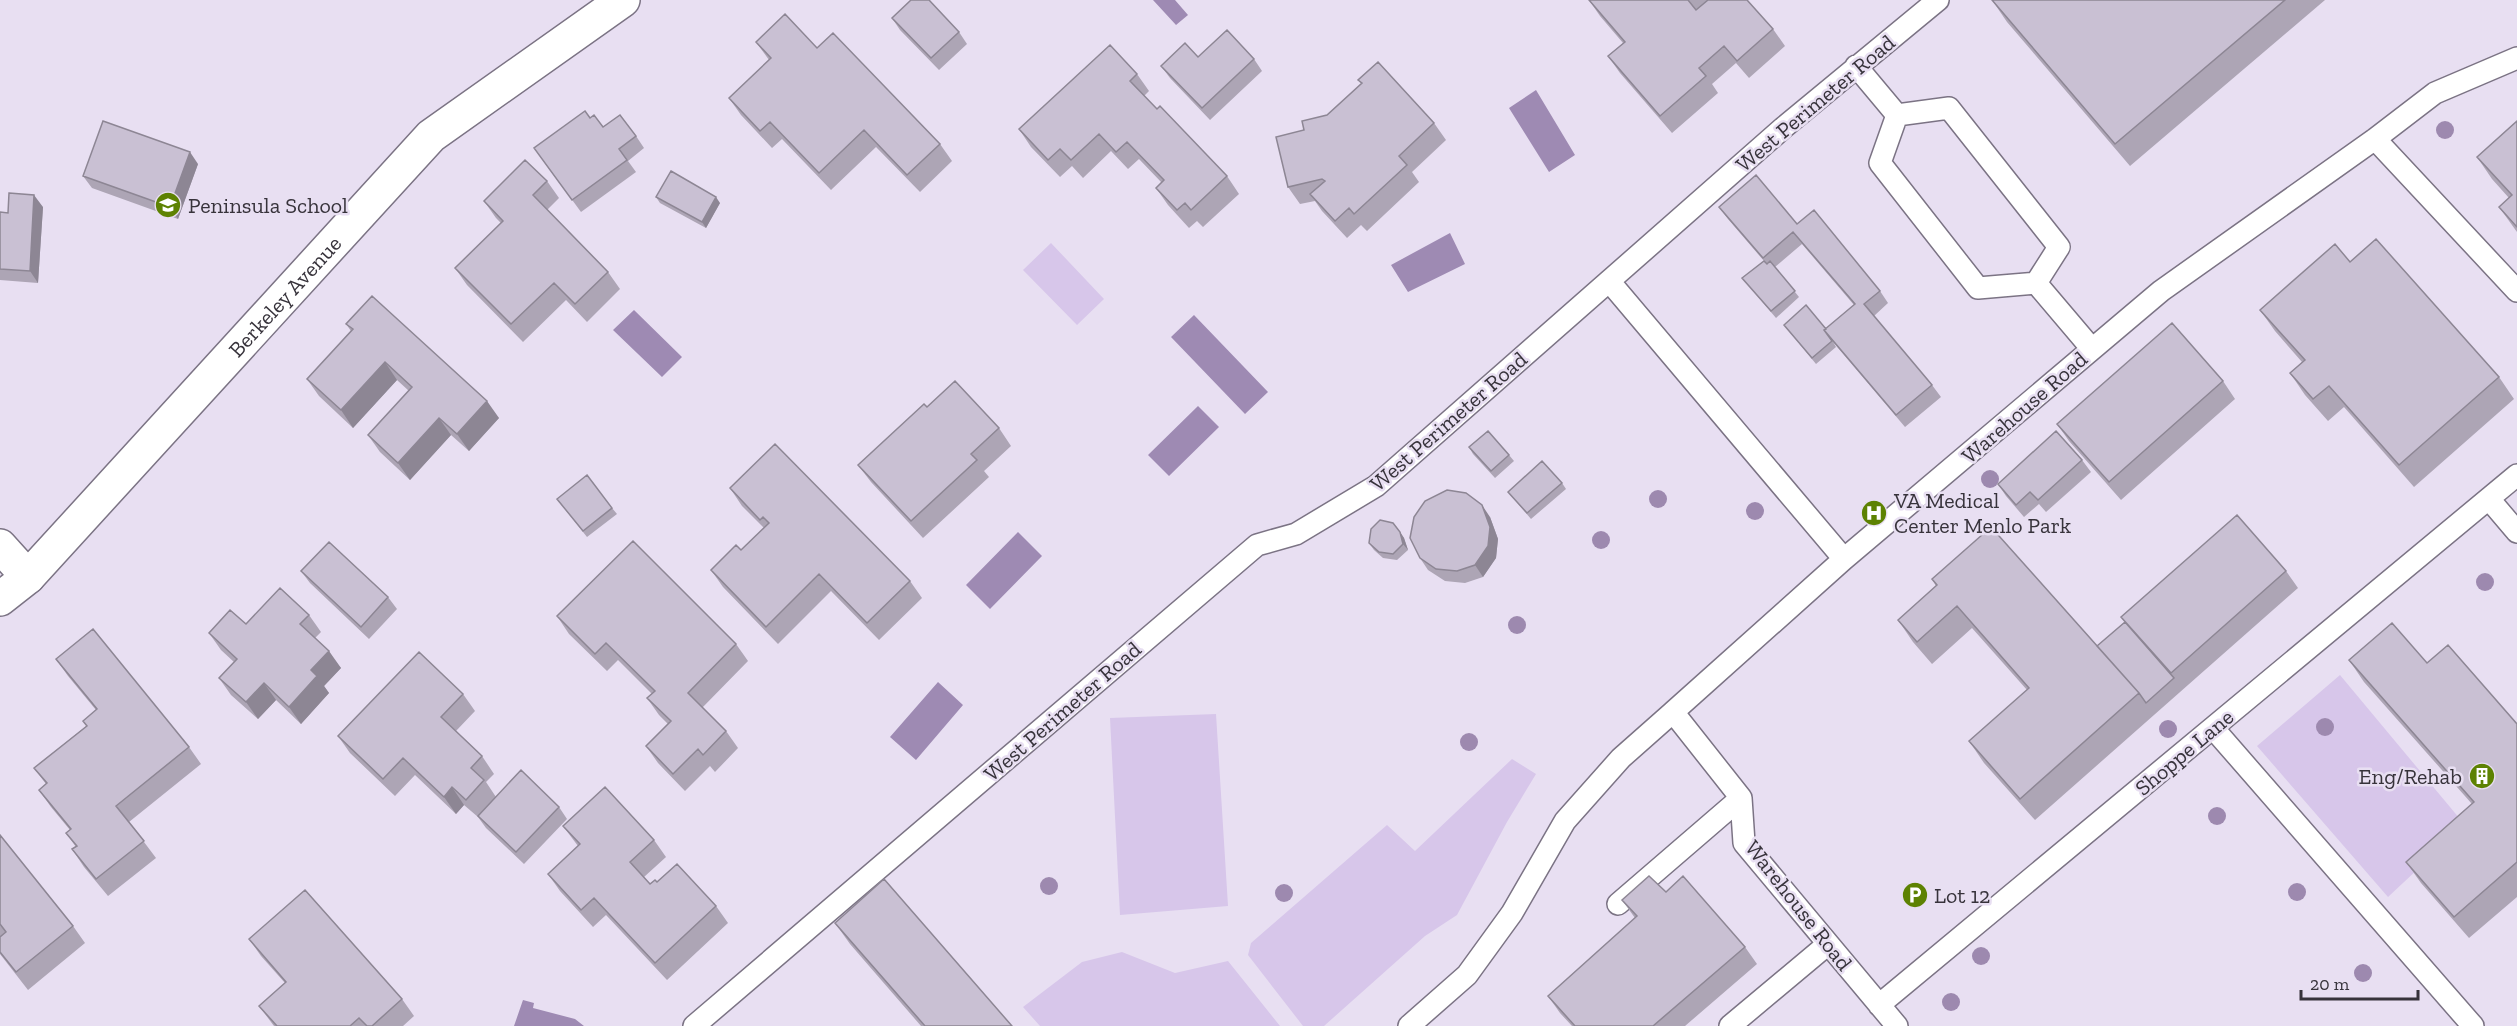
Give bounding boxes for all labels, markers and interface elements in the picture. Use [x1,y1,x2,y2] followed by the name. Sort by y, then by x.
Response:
[1730,29,1900,178] street label: West Perimeter Road
[153,190,183,220] school or university icon: Peninsula School
[188,192,348,219] place label: Peninsula School
[223,230,347,363] street label: Berkeley Avenue
[1956,345,2093,469] street label: Warehouse Road
[1364,346,1532,497] street label: West Perimeter Road
[1893,487,2072,539] place label: VA Medical Center Menlo Park
[1859,498,1889,528] hospital icon: VA Medical Center Menlo Park
[978,636,1146,787] street label: West Perimeter Road
[2130,703,2239,801] street label: Shoppe Lane
[2467,761,2497,791] building icon: Eng/Rehab
[2359,763,2462,790] place label: Eng/Rehab
[1739,835,1858,976] street label: Warehouse Road
[1900,880,1930,910] parking icon: Lot 12
[1934,882,1990,909] place label: Lot 12
[2301,963,2418,1001] scale bar
[2310,973,2350,995] text: 20 m

